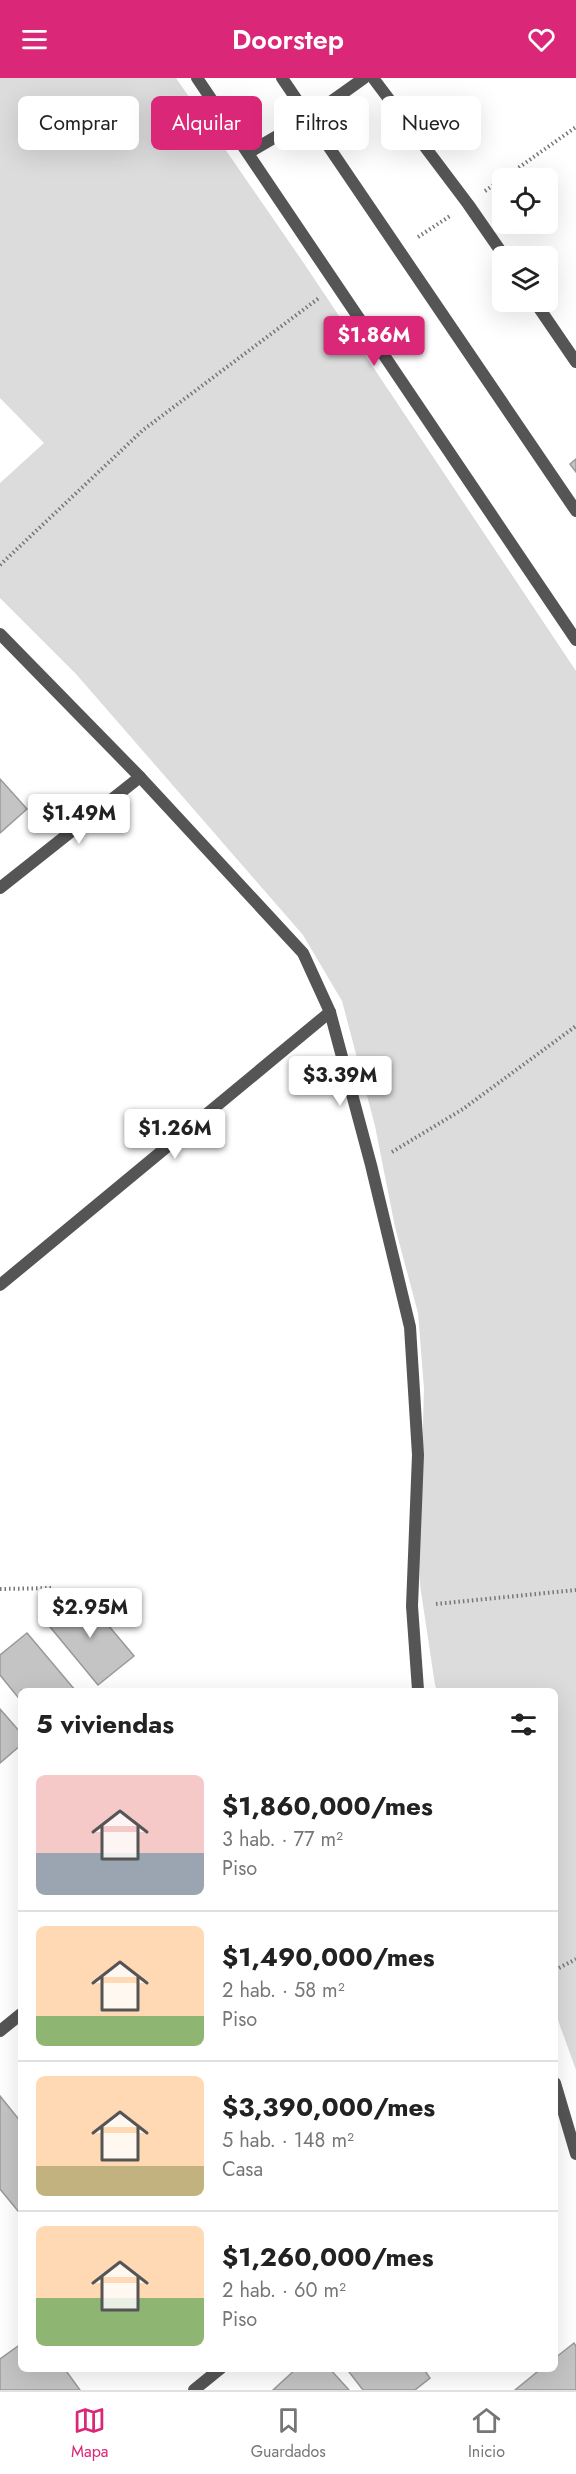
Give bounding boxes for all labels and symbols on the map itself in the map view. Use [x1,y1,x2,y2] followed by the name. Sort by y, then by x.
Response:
[325,316,423,367] pin: $1.86M
[30,794,128,845] pin: $1.49M
[291,1056,389,1107] pin: $3.39M
[126,1109,224,1160] pin: $1.26M
[41,1588,139,1639] pin: $2.95M

